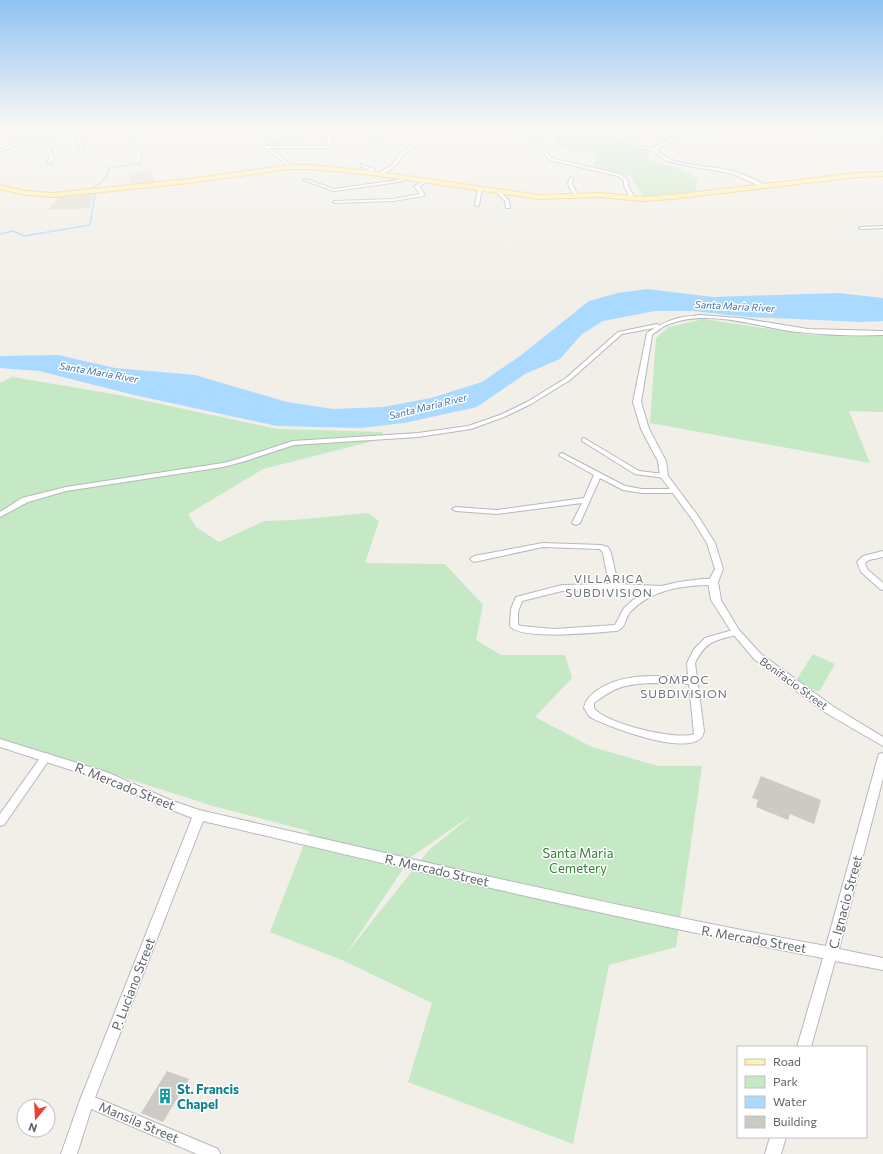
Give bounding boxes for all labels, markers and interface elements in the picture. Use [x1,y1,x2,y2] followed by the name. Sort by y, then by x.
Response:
[695,298,776,314] water label: Santa Maria River
[59,359,140,385] water label: Santa Maria River
[388,390,469,422] water label: Santa Maria River
[565,571,653,599] district label: VILLARICA SUBDIVISION
[757,654,831,712] street label: Bonifacio Street
[640,672,728,700] district label: OMPOC SUBDIVISION
[73,759,177,813] street label: R. Mercado Street
[543,845,613,876] park label: Santa Maria Cemetery
[383,850,491,890] street label: R. Mercado Street
[825,853,865,951] street label: C. Ignacio Street
[700,922,808,956] street label: R. Mercado Street
[108,935,158,1033] street label: P. Luciano Street
[737,1046,867,1138] legend
[773,1054,801,1068] text: Road
[773,1074,799,1088] text: Park
[177,1081,239,1112] place label: St. Francis Chapel
[156,1087,174,1105] building icon: St. Francis Chapel
[773,1094,807,1108] text: Water
[16,1098,56,1138] north arrow
[97,1098,181,1146] street label: Mansila Street
[773,1114,817,1128] text: Building
[27,1121,39,1135] text: N

